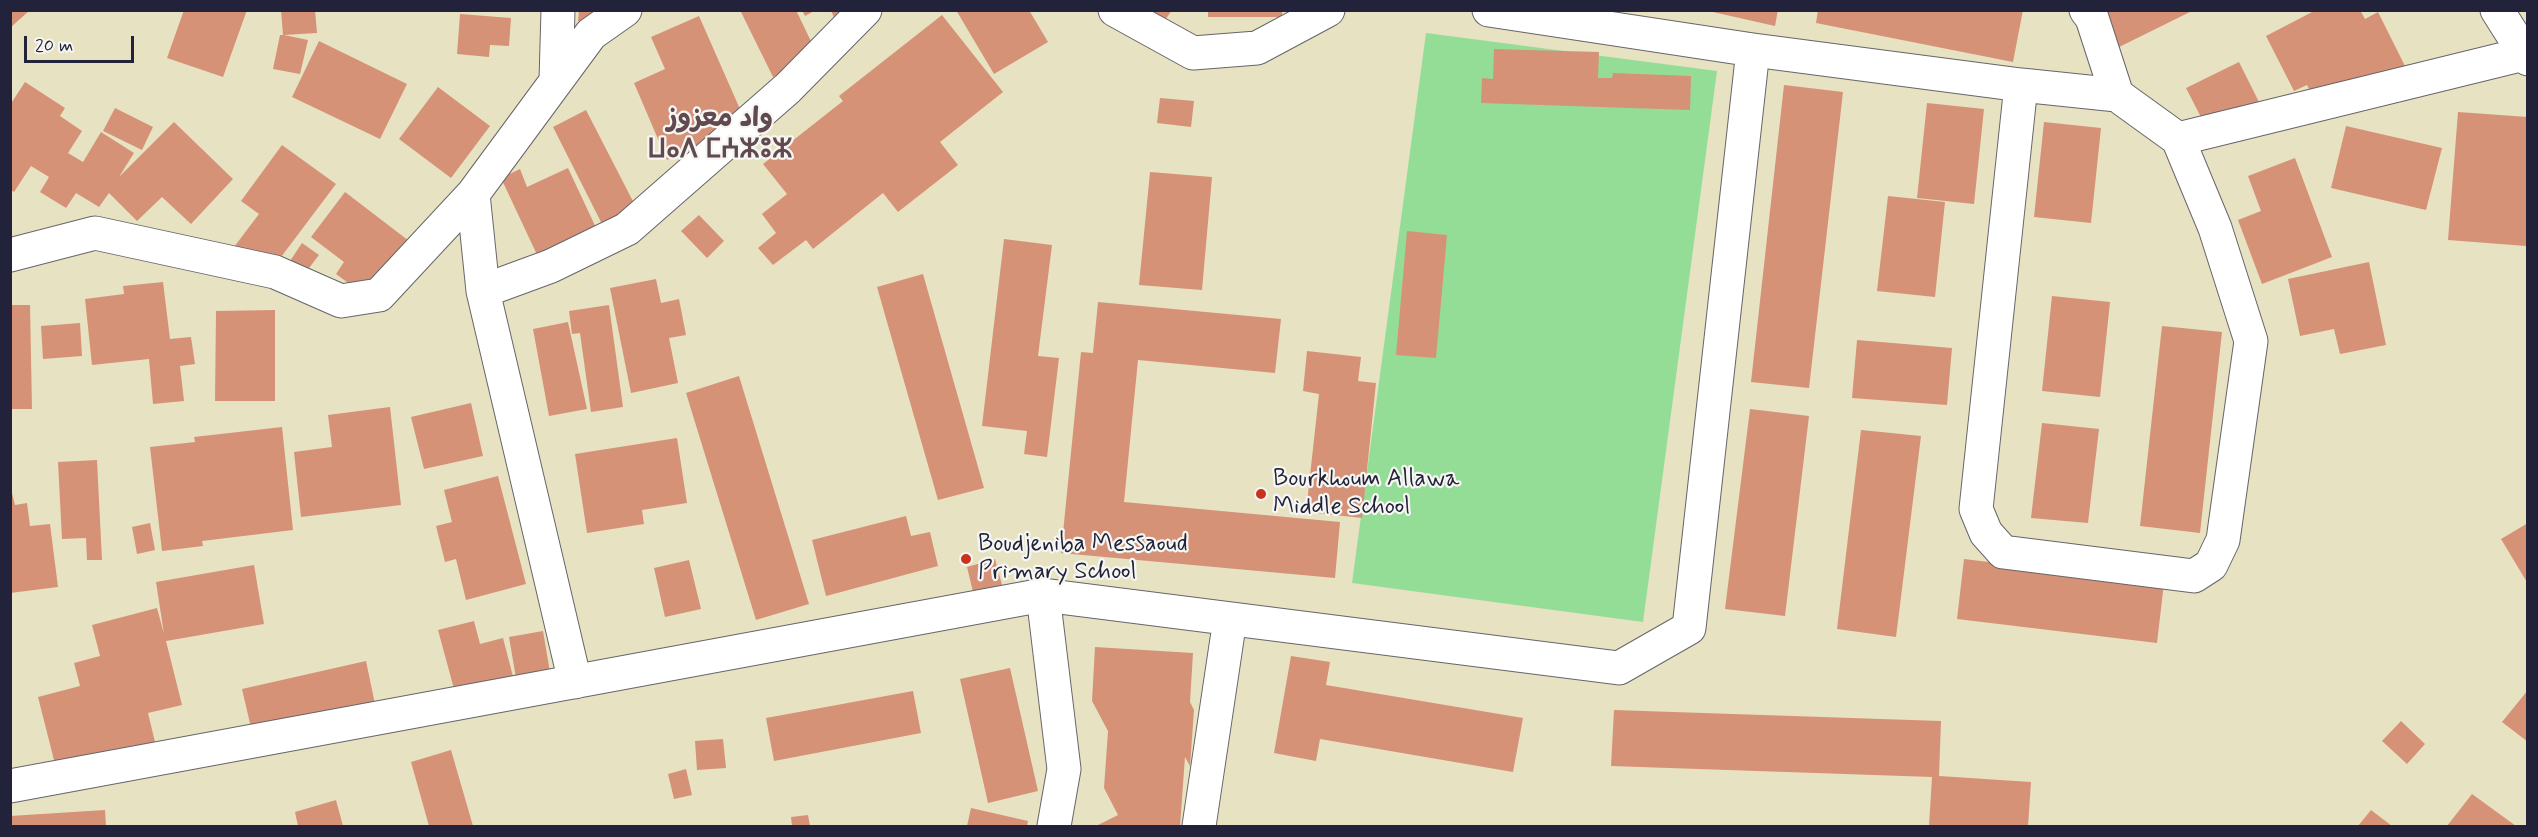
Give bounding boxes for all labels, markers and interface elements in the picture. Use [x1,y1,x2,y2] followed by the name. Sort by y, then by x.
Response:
[27,24,136,62] scale bar
[35,34,73,58] text: 20 m
[647,104,793,167] district label: واد معزوز ⵡⴰⴷ ⵎⵄⵣⵓⵣ
[1273,466,1459,522] place label: Bourkhoum Allawa Middle School
[1254,487,1268,501] marker: Bourkhoum Allawa Middle School
[978,531,1188,587] place label: Boudjeniba Messaoud Primary School
[959,552,973,566] marker: Boudjeniba Messaoud Primary School

